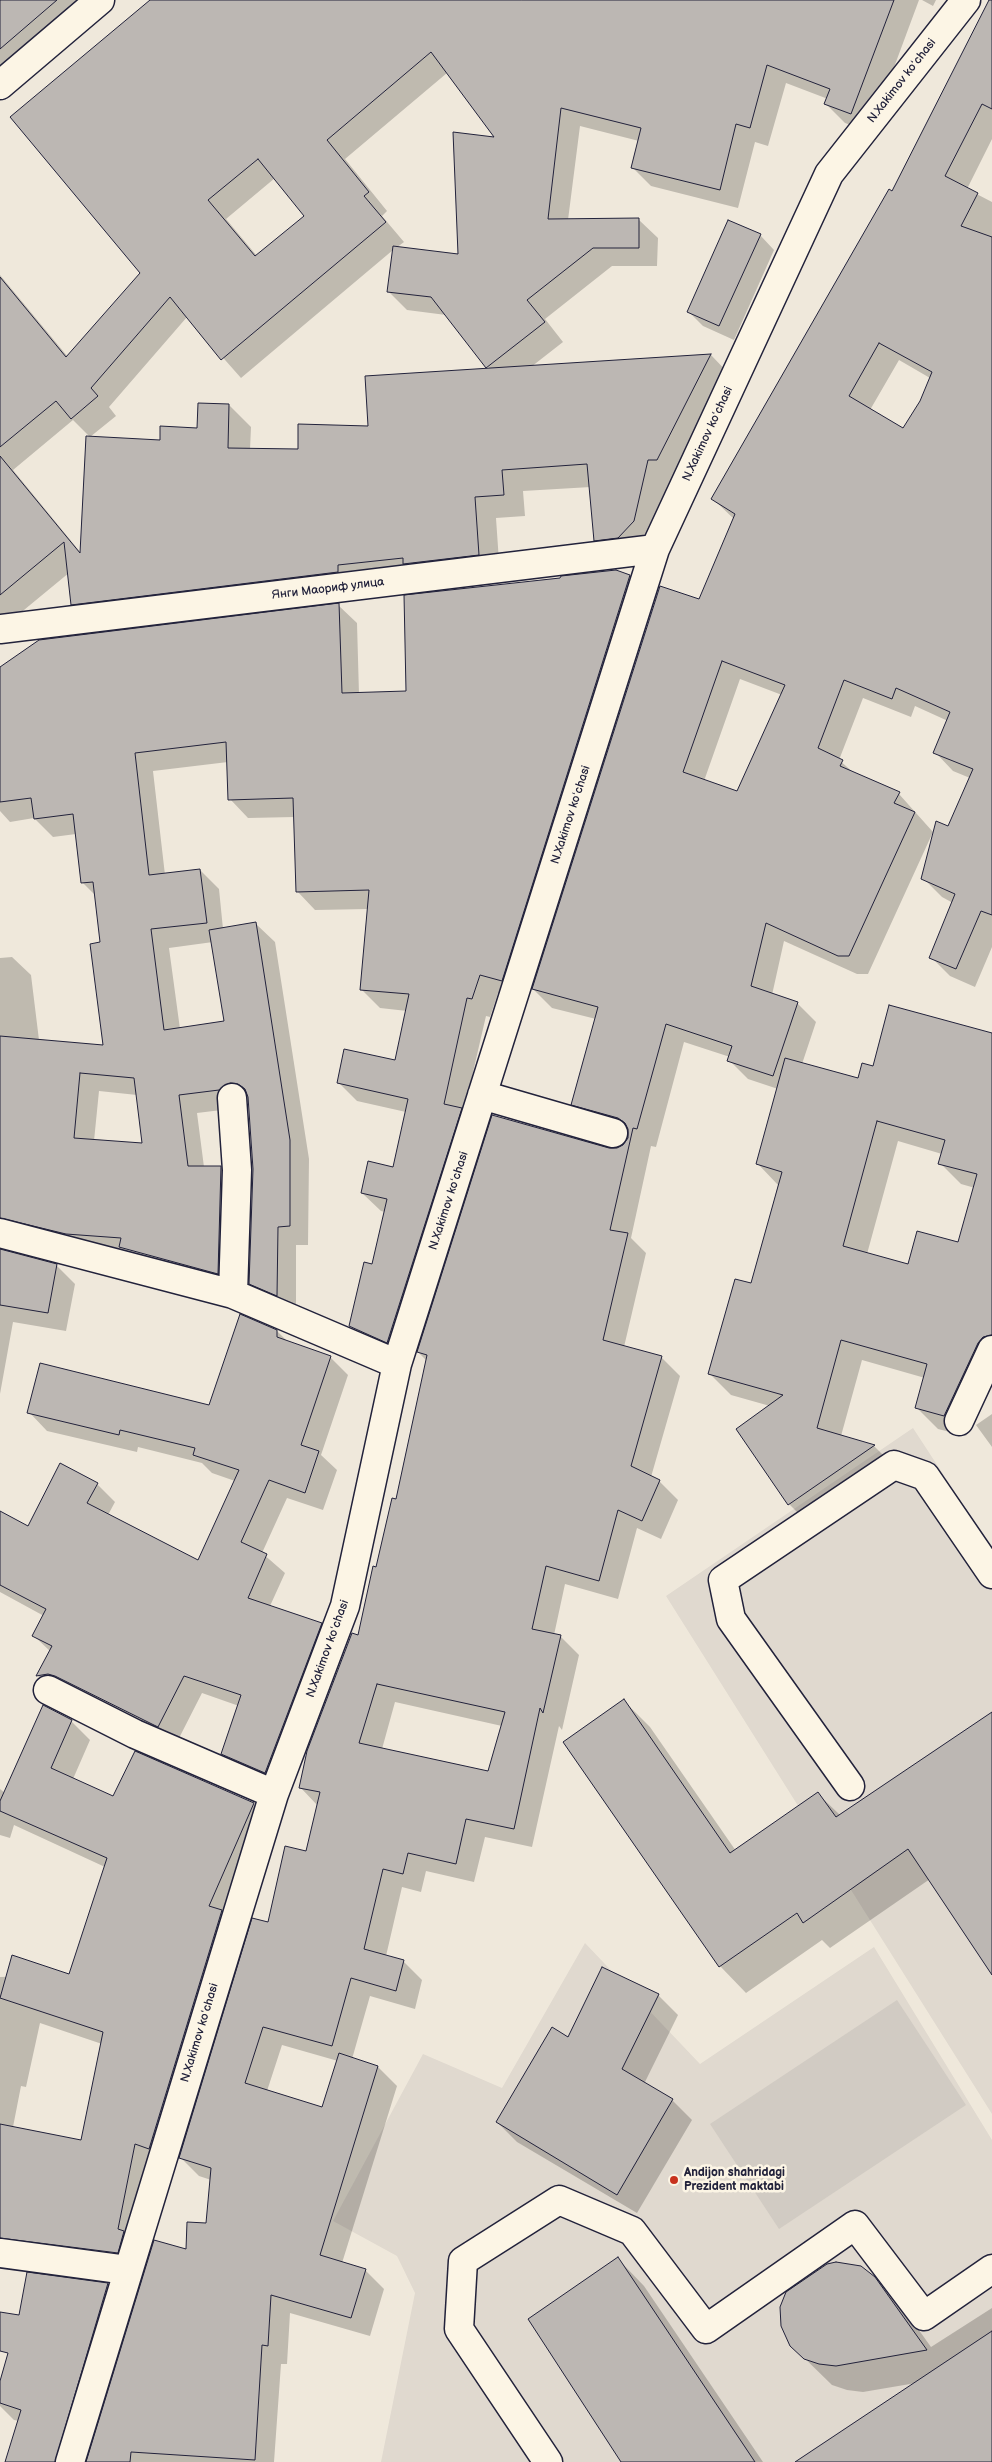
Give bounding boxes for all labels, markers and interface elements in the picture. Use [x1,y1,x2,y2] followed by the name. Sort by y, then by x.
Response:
[865,36,939,126] street label: N.Xakimov koʻchasi
[680,384,736,484] street label: N.Xakimov koʻchasi
[271,575,385,603] street label: Янги Маориф улица
[548,764,594,866] street label: N.Xakimov koʻchasi
[426,1150,472,1252] street label: N.Xakimov koʻchasi
[304,1598,352,1700] street label: N.Xakimov koʻchasi
[178,1982,222,2084] street label: N.Xakimov koʻchasi
[684,2166,785,2194] place label: Andijon shahridagi Prezident maktabi
[668,2174,680,2186] marker: Andijon shahridagi Prezident maktabi

